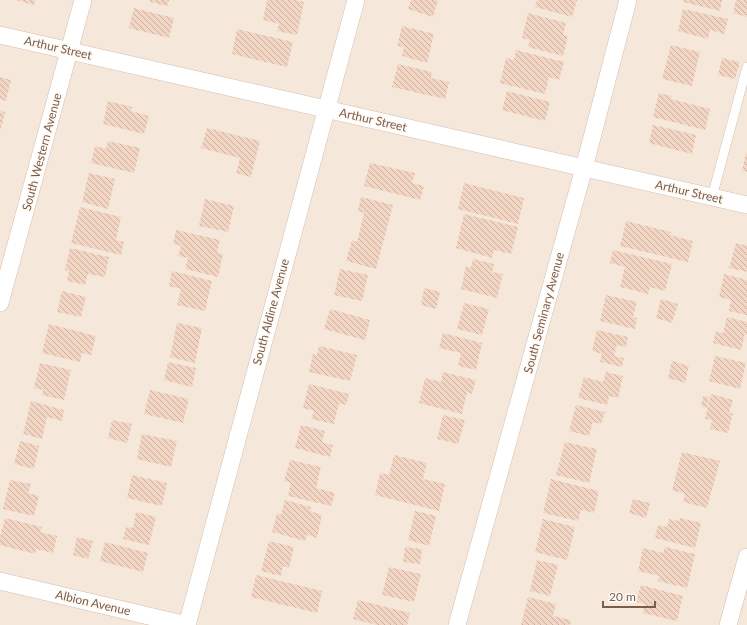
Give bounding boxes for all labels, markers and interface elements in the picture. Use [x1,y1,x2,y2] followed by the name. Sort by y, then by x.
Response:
[23,32,94,63] street label: Arthur Street
[19,91,64,212] street label: South Western Avenue
[338,104,409,135] street label: Arthur Street
[654,176,725,207] street label: Arthur Street
[520,251,567,375] street label: South Seminary Avenue
[249,257,292,367] street label: South Aldine Avenue
[603,583,655,609] scale bar
[54,587,132,618] street label: Albion Avenue
[609,589,636,604] text: 20 m

